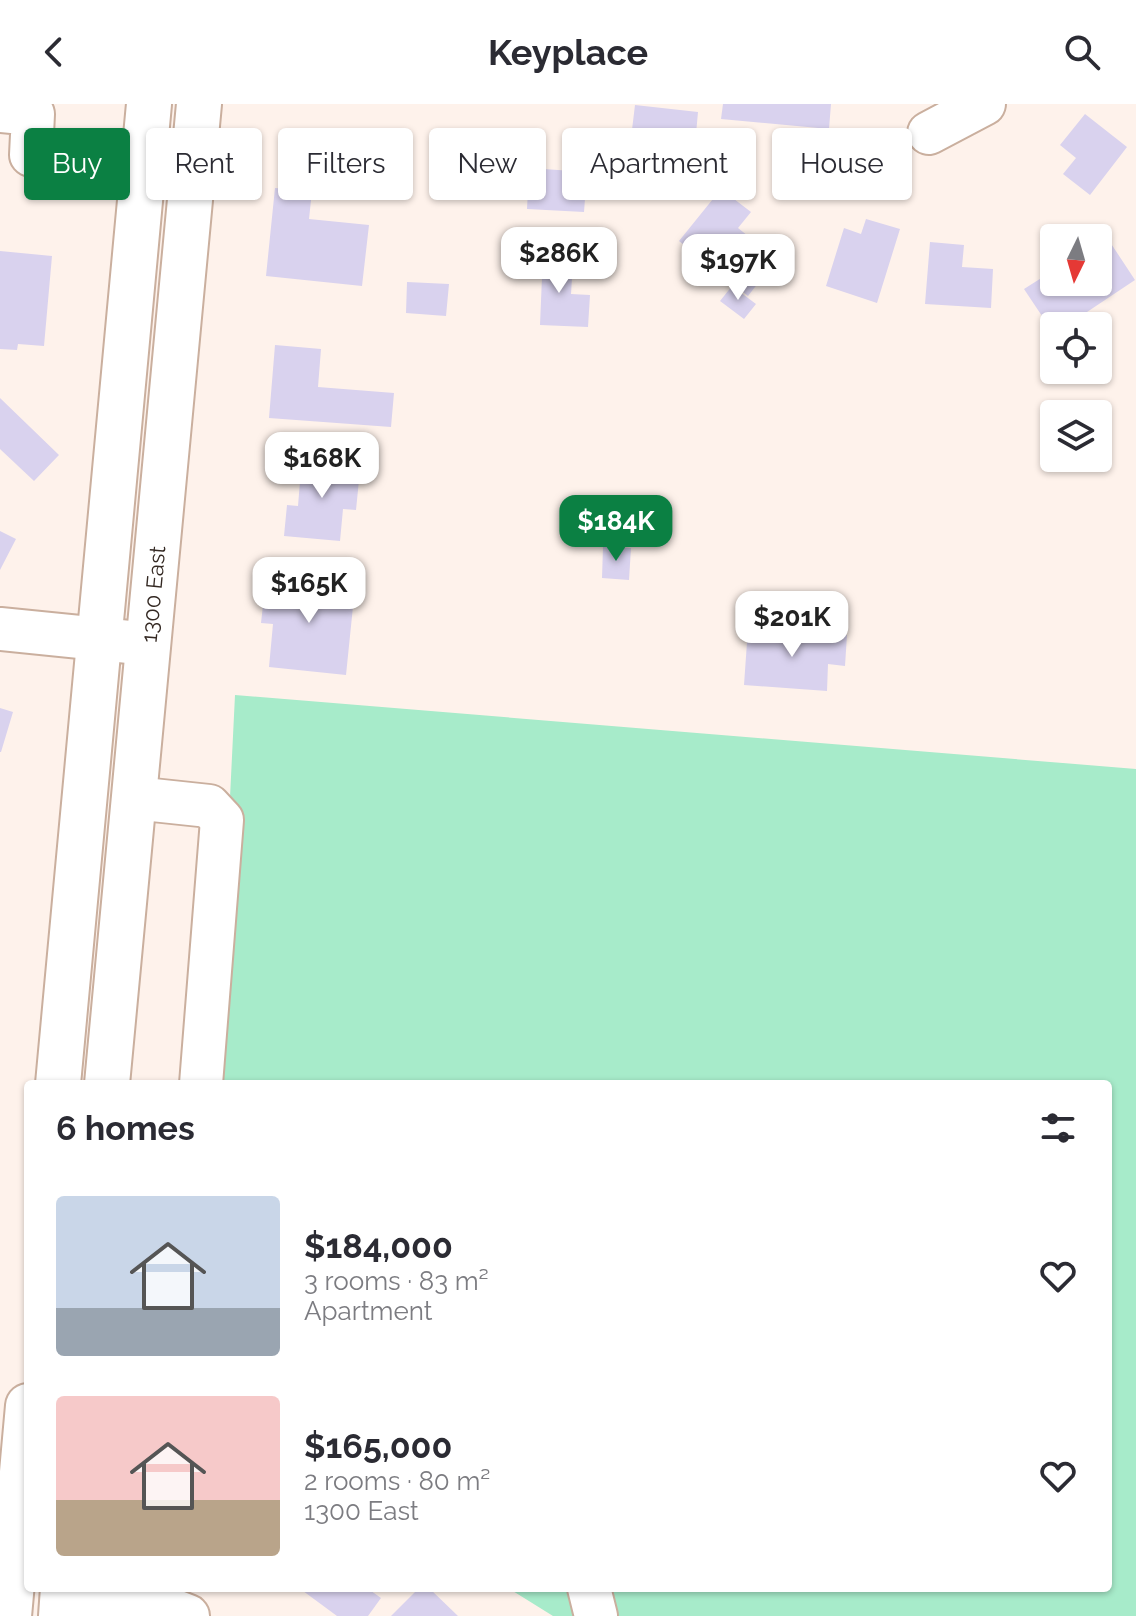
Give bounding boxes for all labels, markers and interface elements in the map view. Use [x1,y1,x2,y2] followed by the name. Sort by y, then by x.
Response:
[32,30,76,74] icon: back
[1060,30,1104,74] icon: search
[488,31,648,73] text: Keyplace
[24,128,130,200] chip: Buy
[146,128,262,200] chip: Rent
[278,128,413,200] chip: Filters
[429,128,546,200] chip: New
[562,128,756,200] chip: Apartment
[772,128,912,200] chip: House
[1040,224,1112,296] north arrow
[1040,224,1112,472] map controls
[503,227,615,295] pin: $286K
[682,234,794,302] pin: $197K
[519,238,599,268] text: $286K
[700,245,776,275] text: $197K
[1040,312,1112,384] button: locate
[1040,400,1112,472] button: layers
[266,432,378,500] pin: $168K
[283,443,361,473] text: $168K
[560,495,672,563] pin: $184K
[577,506,655,536] text: $184K
[136,544,171,644] street label: 1300 East
[253,557,365,625] pin: $165K
[271,568,347,598] text: $165K
[736,591,848,659] pin: $201K
[753,602,831,632] text: $201K
[1036,1106,1080,1150] icon: filters
[56,1108,195,1148] text: 6 homes
[304,1226,453,1266] text: $184,000
[120,1228,216,1324] icon: home
[1036,1254,1080,1298] icon: heart
[304,1266,489,1296] text: 3 rooms · 83 m²
[304,1296,433,1326] text: Apartment
[304,1426,452,1466] text: $165,000
[120,1428,216,1524] icon: home
[1036,1454,1080,1498] icon: heart
[304,1466,490,1496] text: 2 rooms · 80 m²
[304,1496,419,1526] text: 1300 East

